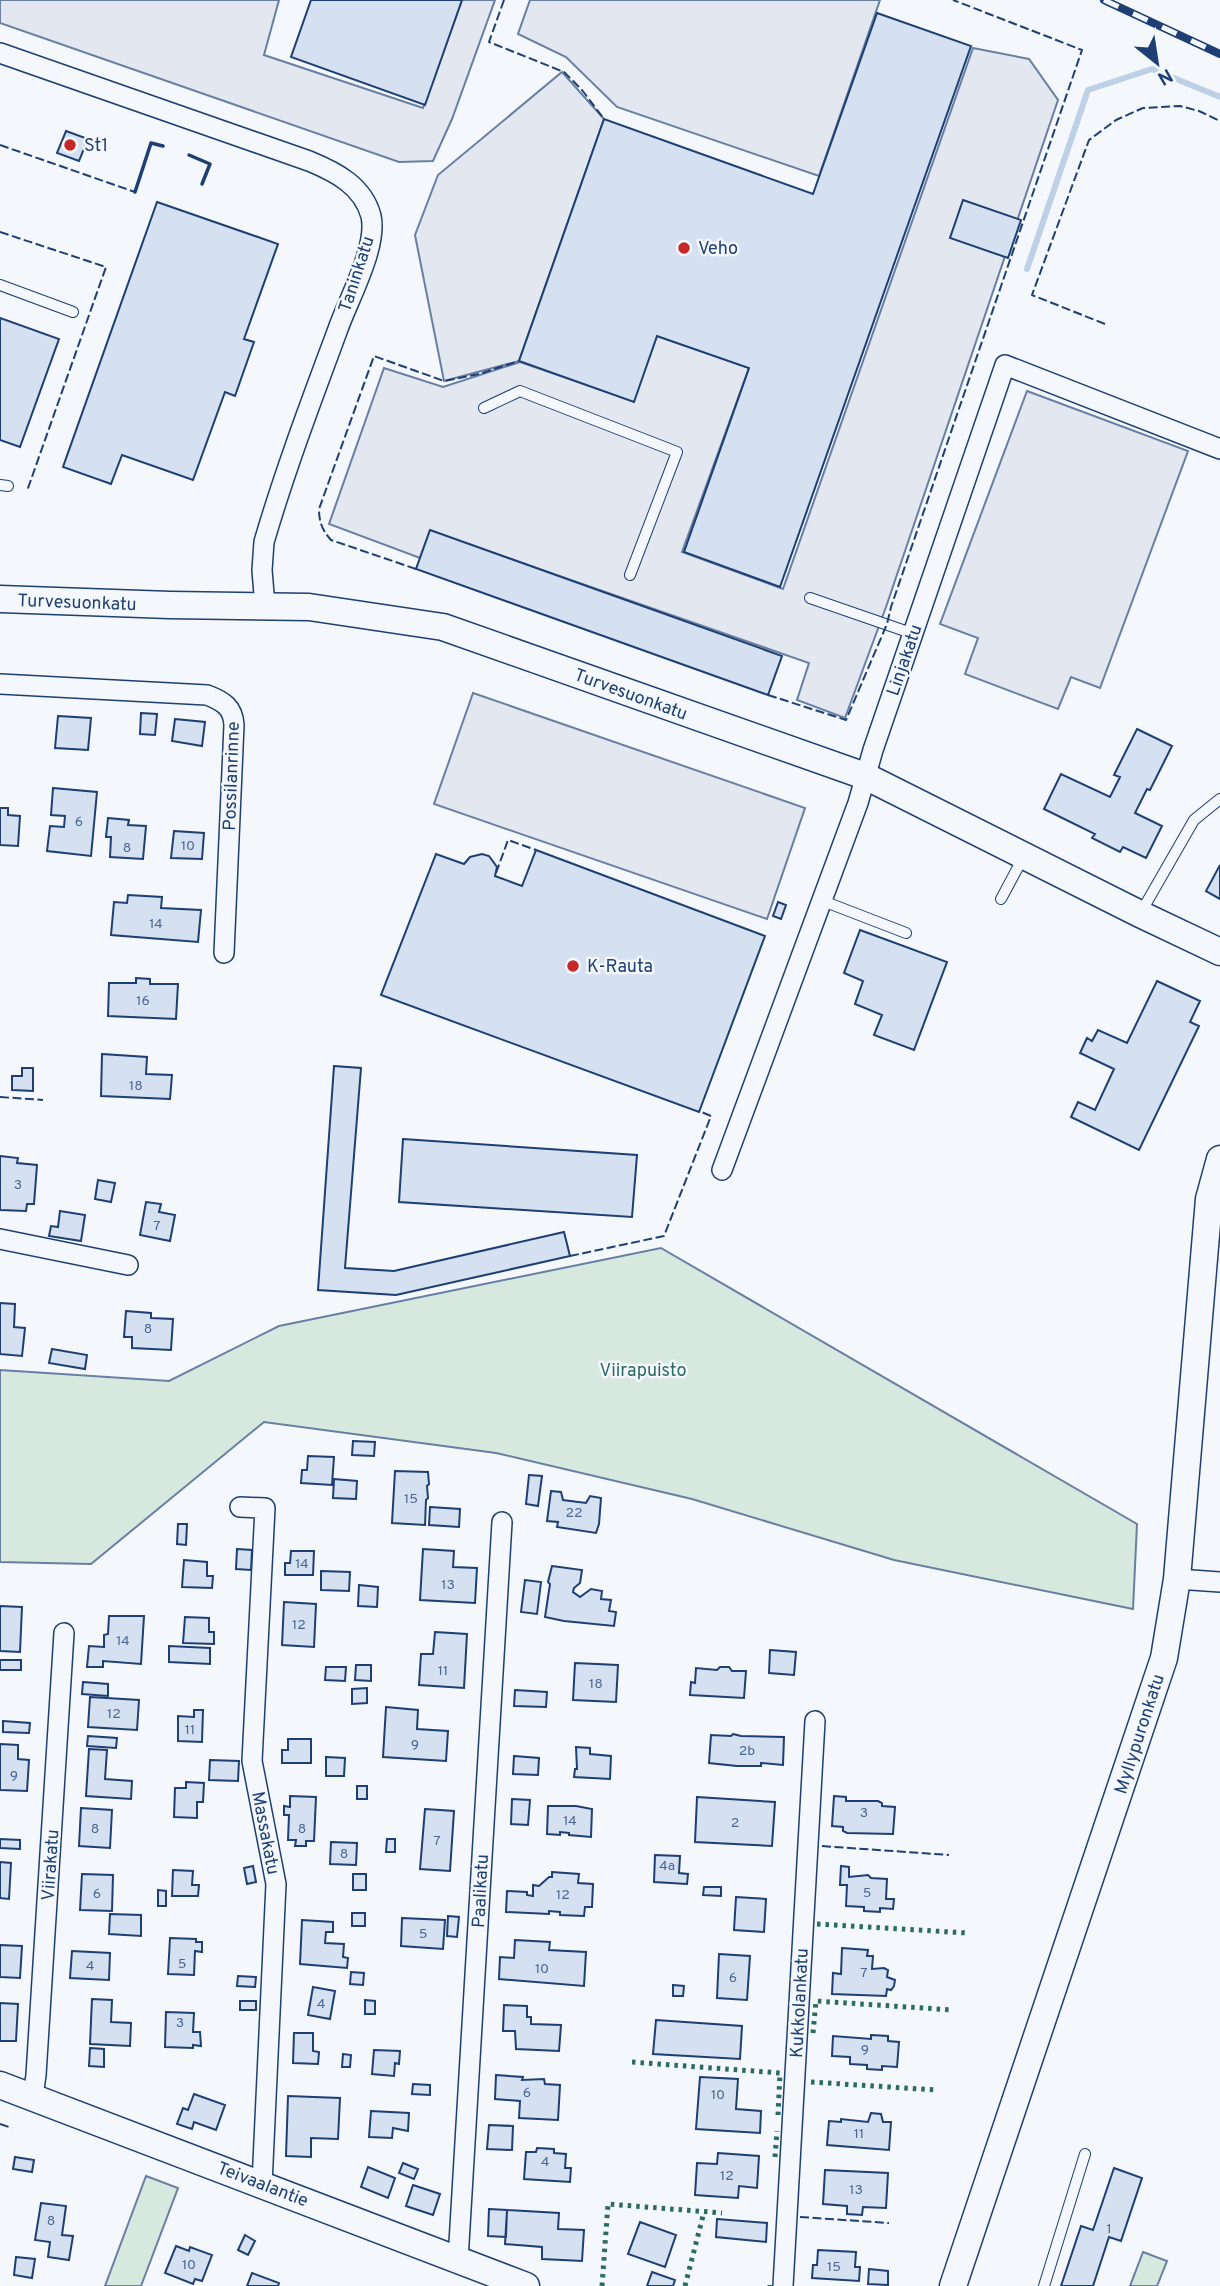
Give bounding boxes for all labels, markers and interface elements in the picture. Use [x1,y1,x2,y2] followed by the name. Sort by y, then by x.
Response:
[1122,28,1192,98] north arrow
[1153,62,1176,90] text: N
[84,135,108,158] place label: St1
[62,137,78,153] marker: St1
[334,233,381,315] street label: Taninkatu
[698,238,738,261] place label: Veho
[676,240,692,256] marker: Veho
[17,590,137,617] street label: Turvesuonkatu
[882,622,928,699] street label: Linjakatu
[571,664,690,727] street label: Turvesuonkatu
[219,721,246,831] street label: Possilanrinne
[75,814,83,831] house number: 6
[181,838,195,855] house number: 10
[123,840,131,857] house number: 8
[149,916,163,933] house number: 14
[587,956,653,979] place label: K-Rauta
[565,958,581,974] marker: K-Rauta
[136,993,150,1010] house number: 16
[129,1078,143,1095] house number: 18
[14,1177,22,1194] house number: 3
[153,1218,161,1235] house number: 7
[144,1321,152,1338] house number: 8
[599,1360,687,1383] park label: Viirapuisto
[404,1491,418,1508] house number: 15
[565,1505,583,1522] house number: 22
[295,1556,309,1573] house number: 14
[441,1577,455,1594] house number: 13
[292,1617,306,1634] house number: 12
[116,1633,130,1650] house number: 14
[438,1663,448,1680] house number: 11
[1110,1671,1171,1797] street label: Myllypuronkatu
[589,1676,603,1693] house number: 18
[107,1706,121,1723] house number: 12
[185,1722,195,1739] house number: 11
[411,1737,419,1754] house number: 9
[739,1743,755,1760] house number: 2b
[10,1768,18,1785] house number: 9
[245,1790,284,1877] street label: Massakatu
[860,1805,868,1822] house number: 3
[563,1813,577,1830] house number: 14
[731,1815,739,1832] house number: 2
[91,1821,99,1838] house number: 8
[298,1821,306,1838] house number: 8
[38,1828,65,1902] street label: Viirakatu
[433,1833,441,1850] house number: 7
[340,1846,348,1863] house number: 8
[468,1853,495,1929] street label: Paalikatu
[659,1858,675,1875] house number: 4a
[863,1885,871,1902] house number: 5
[93,1886,101,1903] house number: 6
[556,1887,570,1904] house number: 12
[419,1926,427,1943] house number: 5
[786,1948,815,2059] street label: Kukkolankatu
[178,1956,186,1973] house number: 5
[86,1958,94,1975] house number: 4
[535,1961,549,1978] house number: 10
[860,1965,868,1982] house number: 7
[729,1970,737,1987] house number: 6
[317,1996,325,2013] house number: 4
[176,2015,184,2032] house number: 3
[861,2042,869,2059] house number: 9
[523,2085,531,2102] house number: 6
[711,2087,725,2104] house number: 10
[854,2126,864,2143] house number: 11
[541,2154,549,2171] house number: 4
[214,2157,311,2213] street label: Teivaalantie
[720,2168,734,2185] house number: 12
[849,2182,863,2199] house number: 13
[47,2213,55,2230] house number: 8
[1106,2221,1112,2238] house number: 1
[182,2257,196,2274] house number: 10
[827,2259,841,2276] house number: 15

